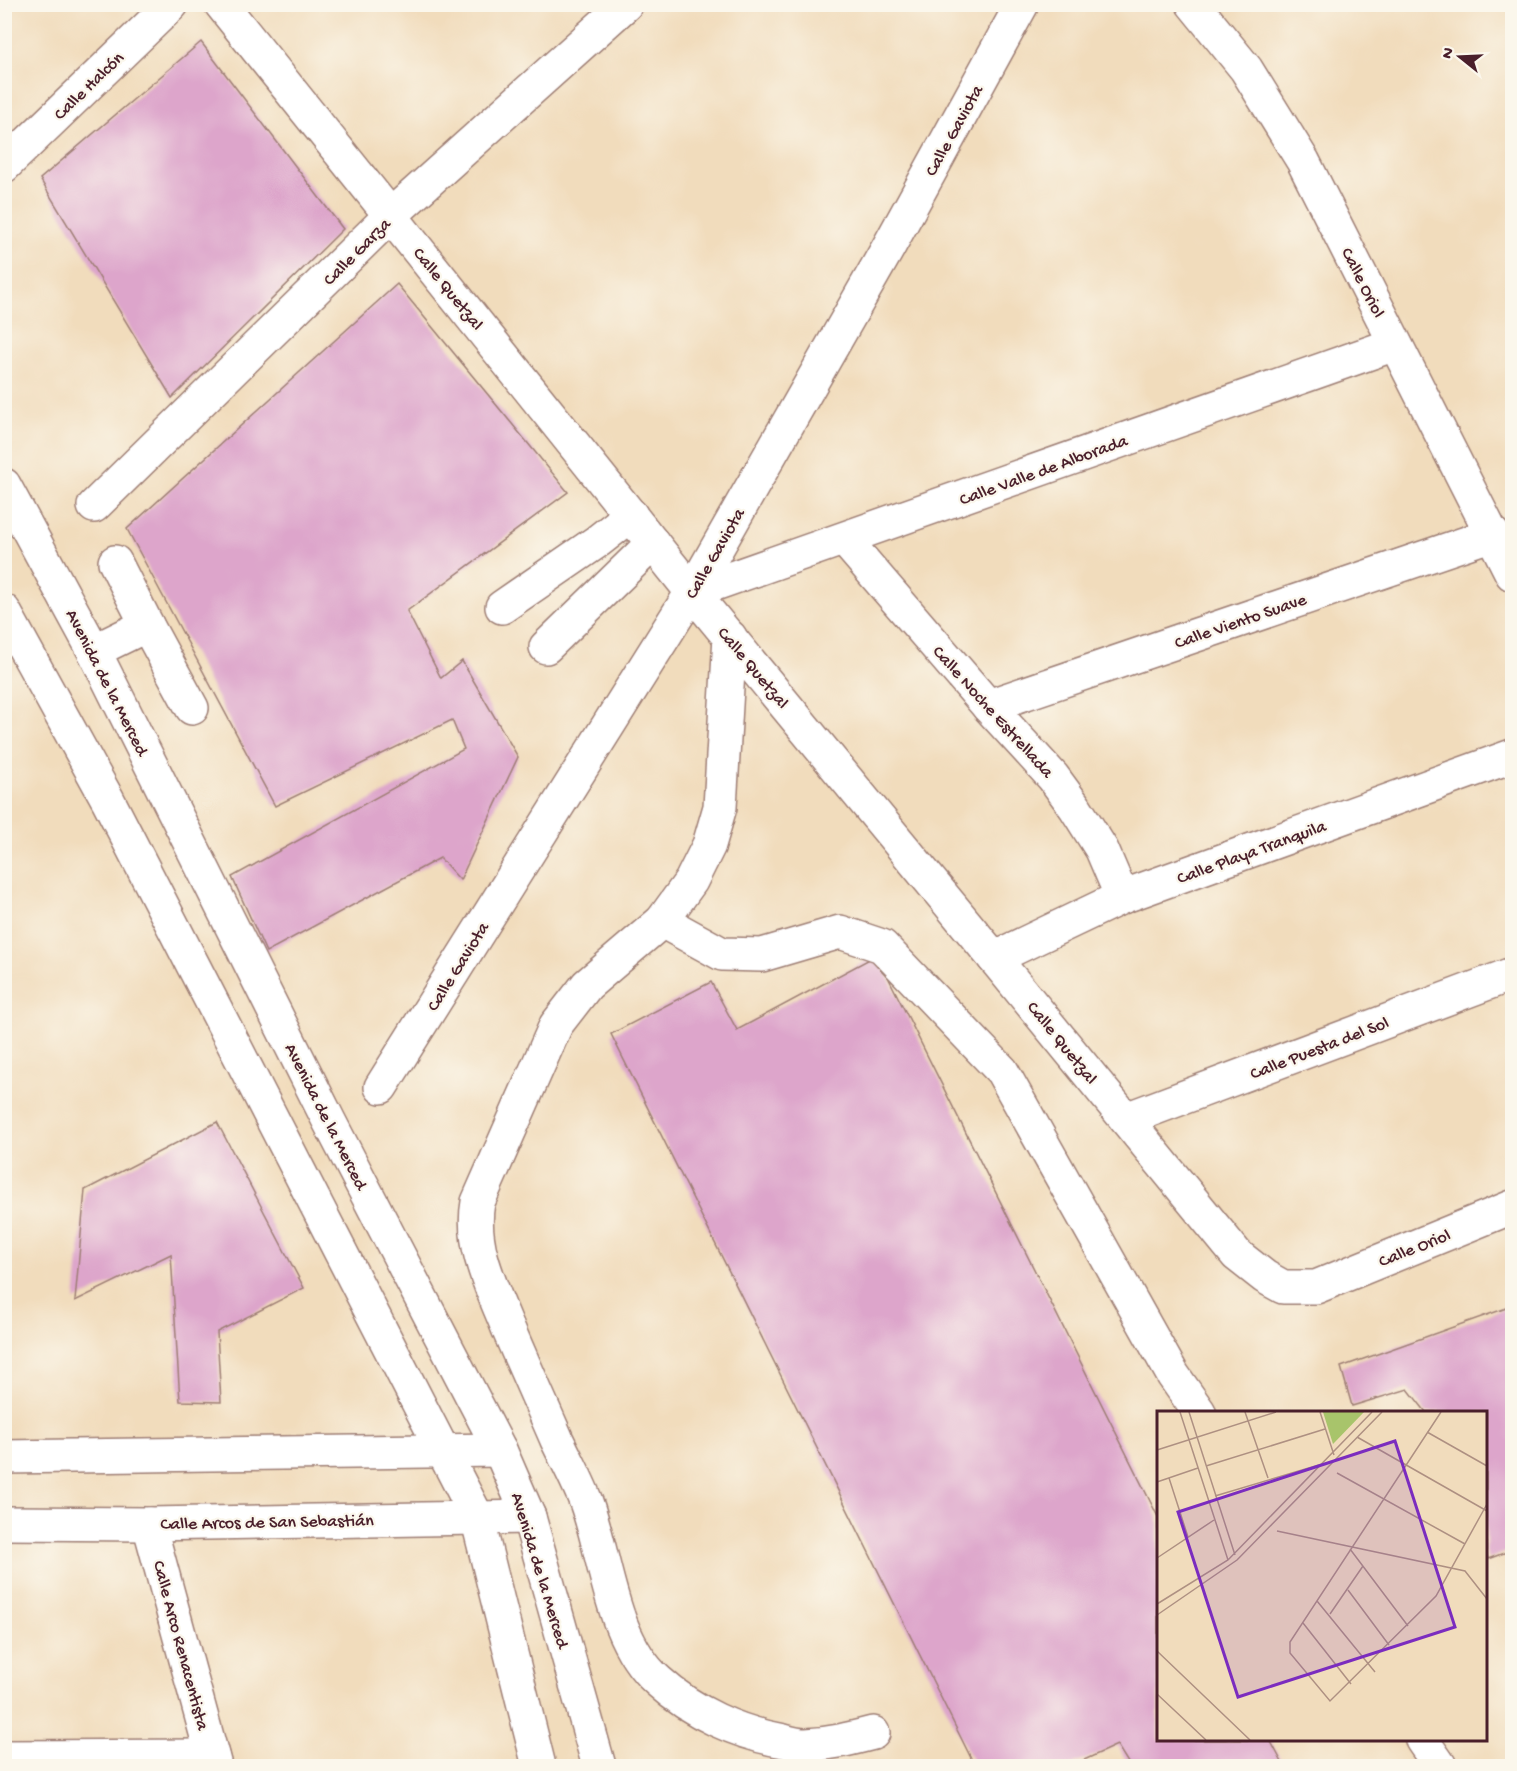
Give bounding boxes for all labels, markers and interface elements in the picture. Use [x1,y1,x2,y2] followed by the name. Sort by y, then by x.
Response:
[1430,27,1490,87] north arrow
[1438,45,1460,61] text: N
[50,48,130,125] street label: Calle Halcón
[921,81,989,181] street label: Calle Gaviota
[320,214,397,291] street label: Calle Garza
[407,244,487,335] street label: Calle Quetzal
[1335,245,1388,322] street label: Calle Oriol
[957,431,1132,512] street label: Calle Valle de Alborada
[682,504,751,603] street label: Calle Gaviota
[1172,590,1310,655] street label: Calle Viento Suave
[60,606,152,761] street label: Avenida de la Merced
[712,623,792,714] street label: Calle Quetzal
[927,642,1058,784] street label: Calle Noche Estrellada
[1174,816,1330,890] street label: Calle Playa Tranquila
[423,918,495,1016] street label: Calle Gaviota
[1021,998,1101,1089] street label: Calle Quetzal
[1248,1013,1392,1085] street label: Calle Puesta del Sol
[279,1040,371,1195] street label: Avenida de la Merced
[1376,1225,1454,1273] street label: Calle Oriol
[1157,1411,1487,1741] inset map
[505,1490,573,1652] street label: Avenida de la Merced
[160,1511,374,1536] street label: Calle Arcos de San Sebastián
[147,1559,213,1734] street label: Calle Arco Renacentista

